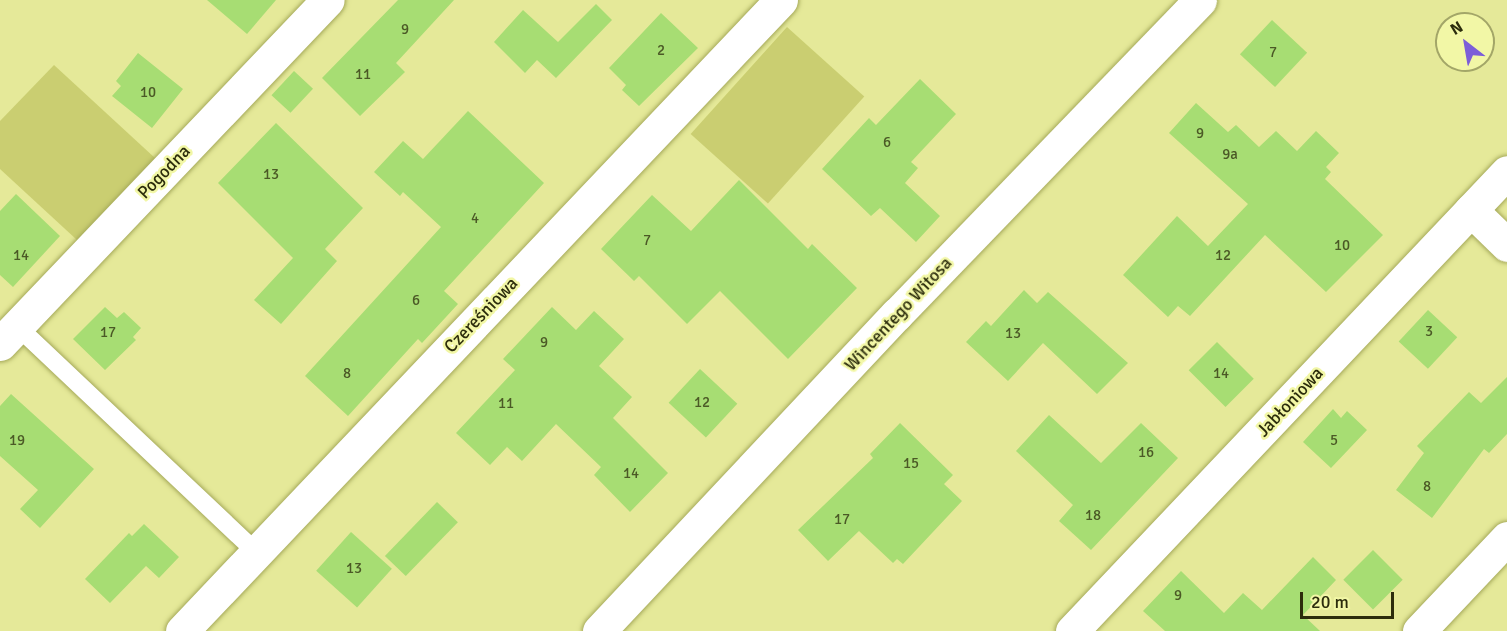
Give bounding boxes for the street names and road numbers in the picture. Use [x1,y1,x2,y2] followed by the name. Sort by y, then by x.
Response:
[133,141,195,203] street label: Pogodna
[840,253,956,375] street label: Wincentego Witosa
[440,273,522,357] street label: Czereśniowa
[1252,363,1328,441] street label: Jabłoniowa

